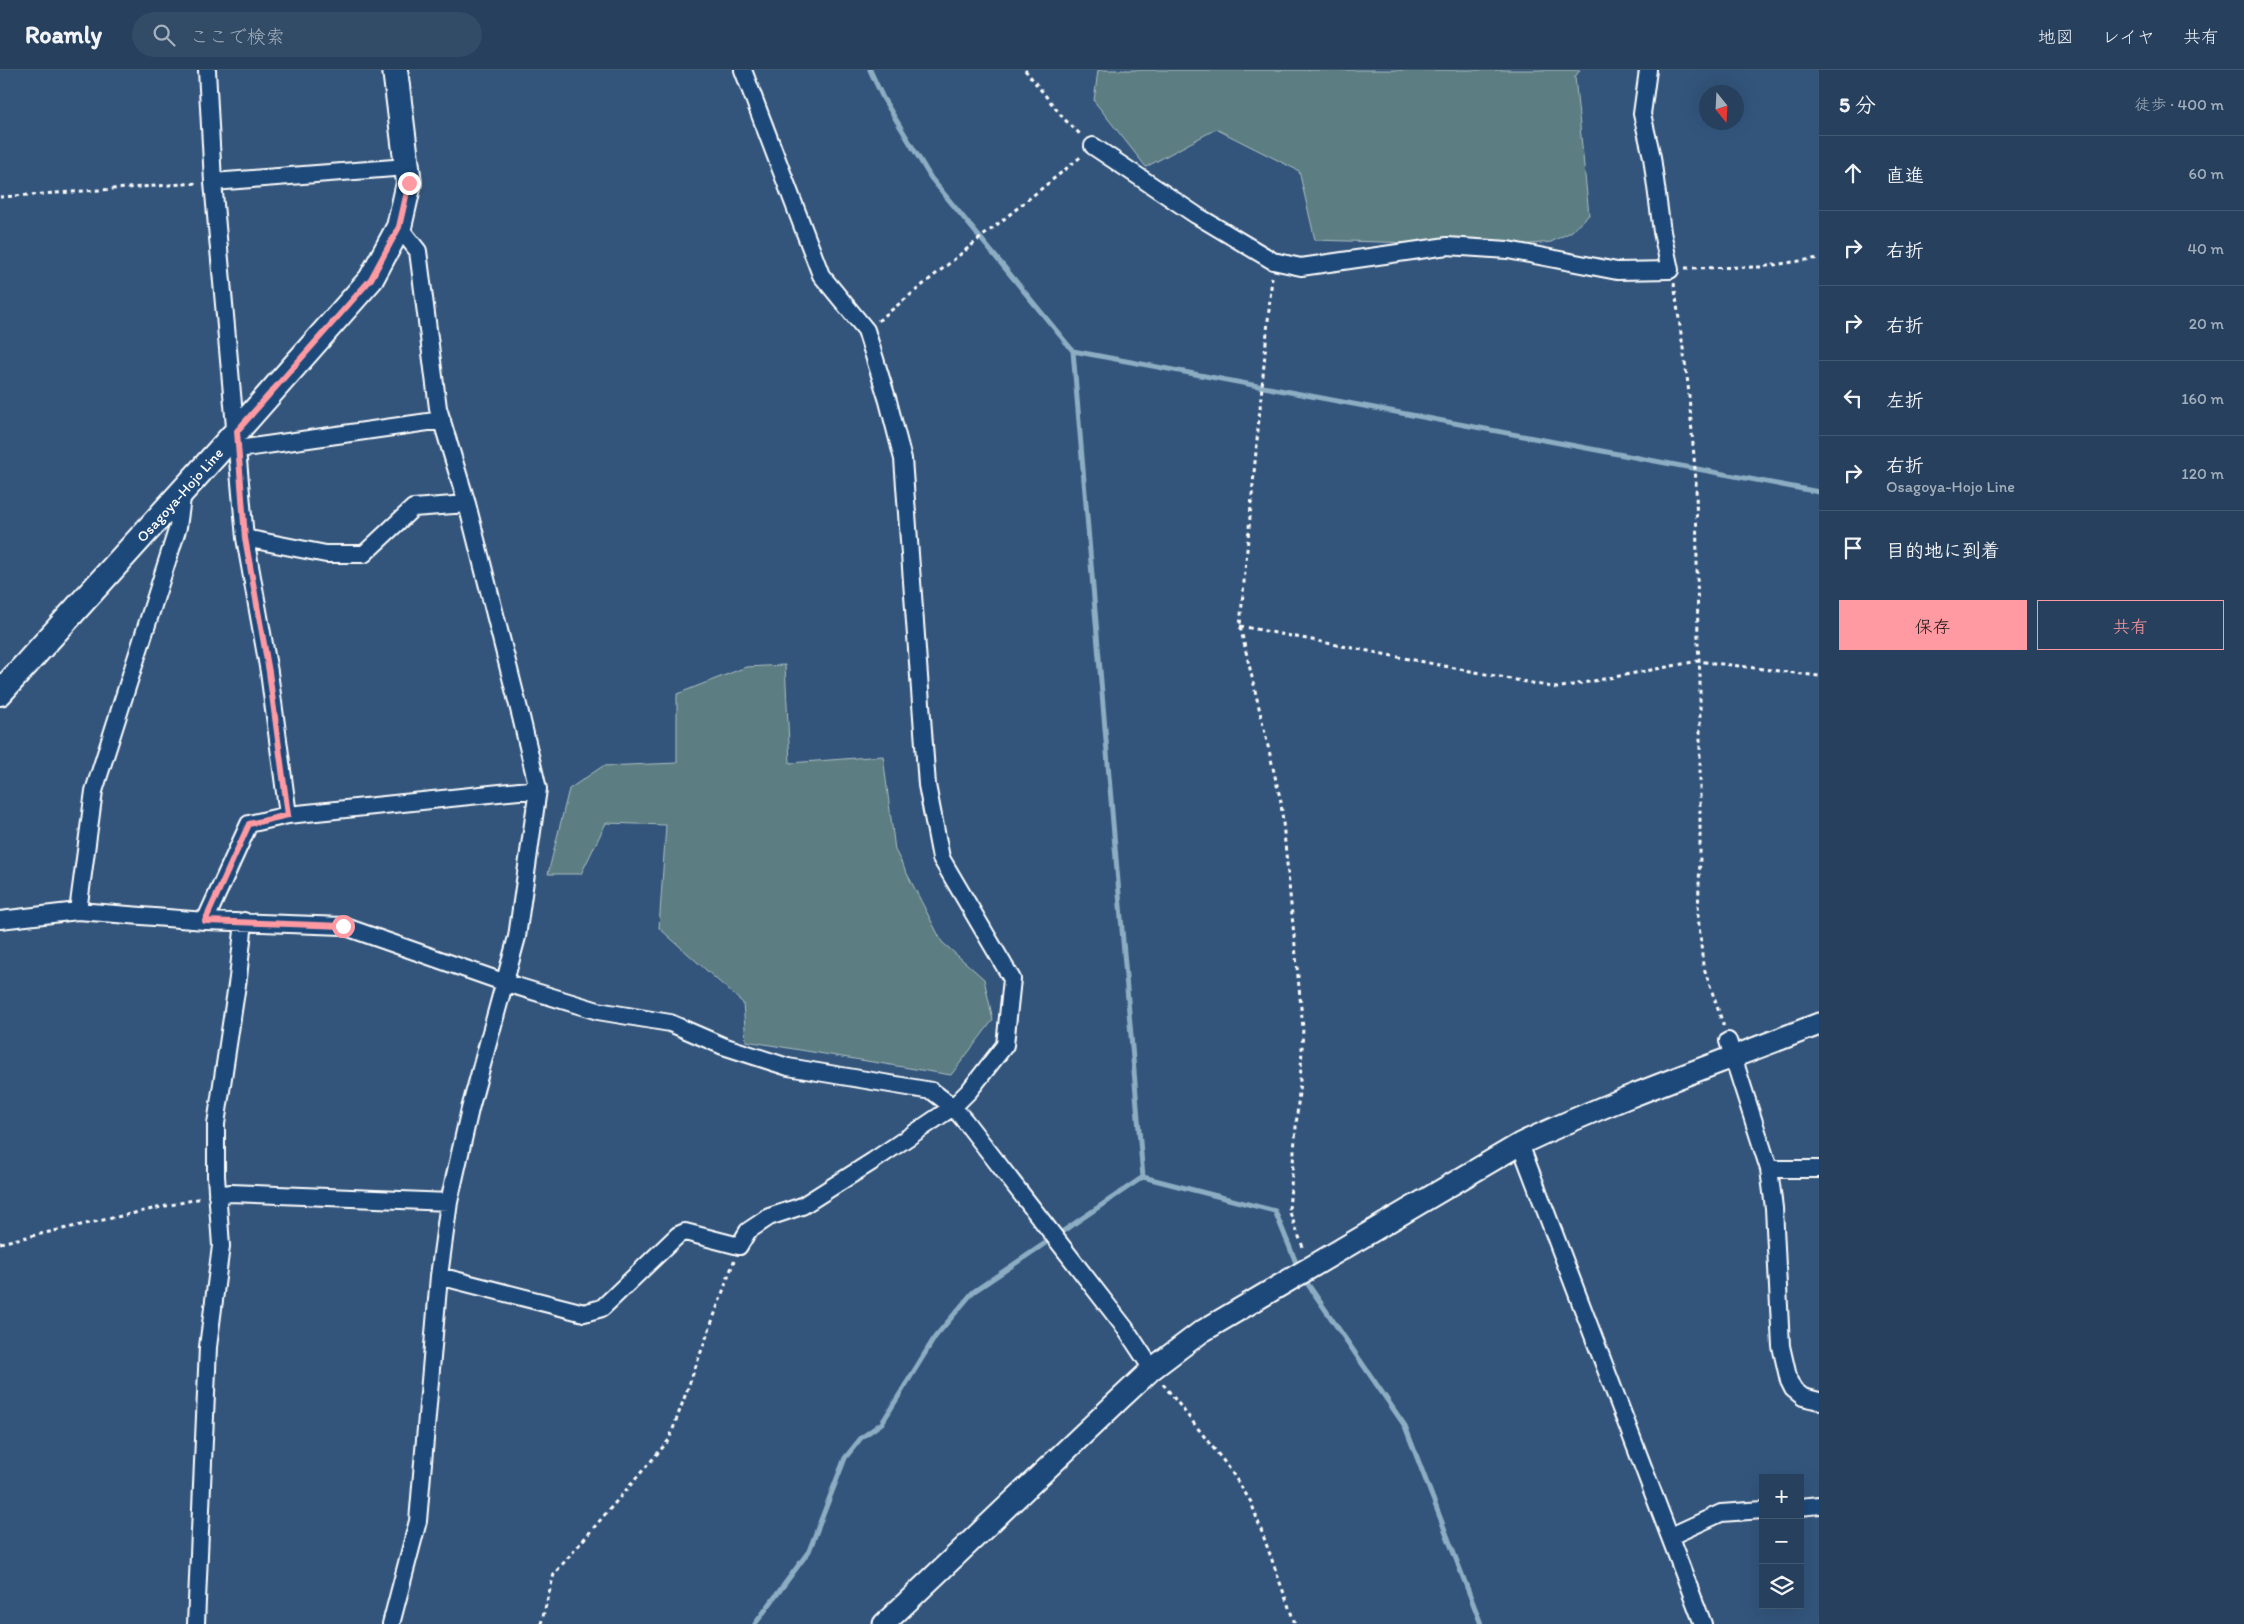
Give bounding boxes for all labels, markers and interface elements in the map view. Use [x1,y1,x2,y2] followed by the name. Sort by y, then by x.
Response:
[132,12,482,57] search box
[25,20,102,49] text: Roamly
[150,21,178,49] icon: search
[190,25,285,48] text: ここで検索
[2038,26,2074,48] text: 地図
[2102,26,2155,48] text: レイヤ
[2183,26,2219,48] text: 共有
[1699,85,1744,130] north arrow
[1839,92,1876,117] text: 5 分
[2135,95,2224,114] text: 徒歩 · 400 m
[1839,159,1867,187] icon: ahead
[1886,164,1924,187] text: 直進
[2189,164,2224,183] text: 60 m
[398,172,421,195] route end
[1839,234,1867,262] icon: right
[1886,239,1924,262] text: 右折
[2187,239,2224,258] text: 40 m
[1839,309,1867,337] icon: right
[1886,314,1924,337] text: 右折
[2189,314,2224,333] text: 20 m
[1839,384,1867,412] icon: left
[1886,389,1924,412] text: 左折
[2181,389,2224,408] text: 160 m
[133,444,227,546] street label: Osagoya-Hojo Line
[1886,454,1924,477] text: 右折
[1839,459,1867,487] icon: right
[2181,464,2224,483] text: 120 m
[1886,477,2015,496] text: Osagoya-Hojo Line
[1839,534,1867,562] icon: arrive
[1886,539,2000,562] text: 目的地に到着
[1839,600,2027,650] button: 保存
[2037,600,2224,650] button: 共有
[332,915,355,938] route start
[1759,1474,1804,1609] map controls
[1759,1474,1804,1519] button: +
[1759,1519,1804,1564] button: −
[1759,1564,1804,1609] button: layers

